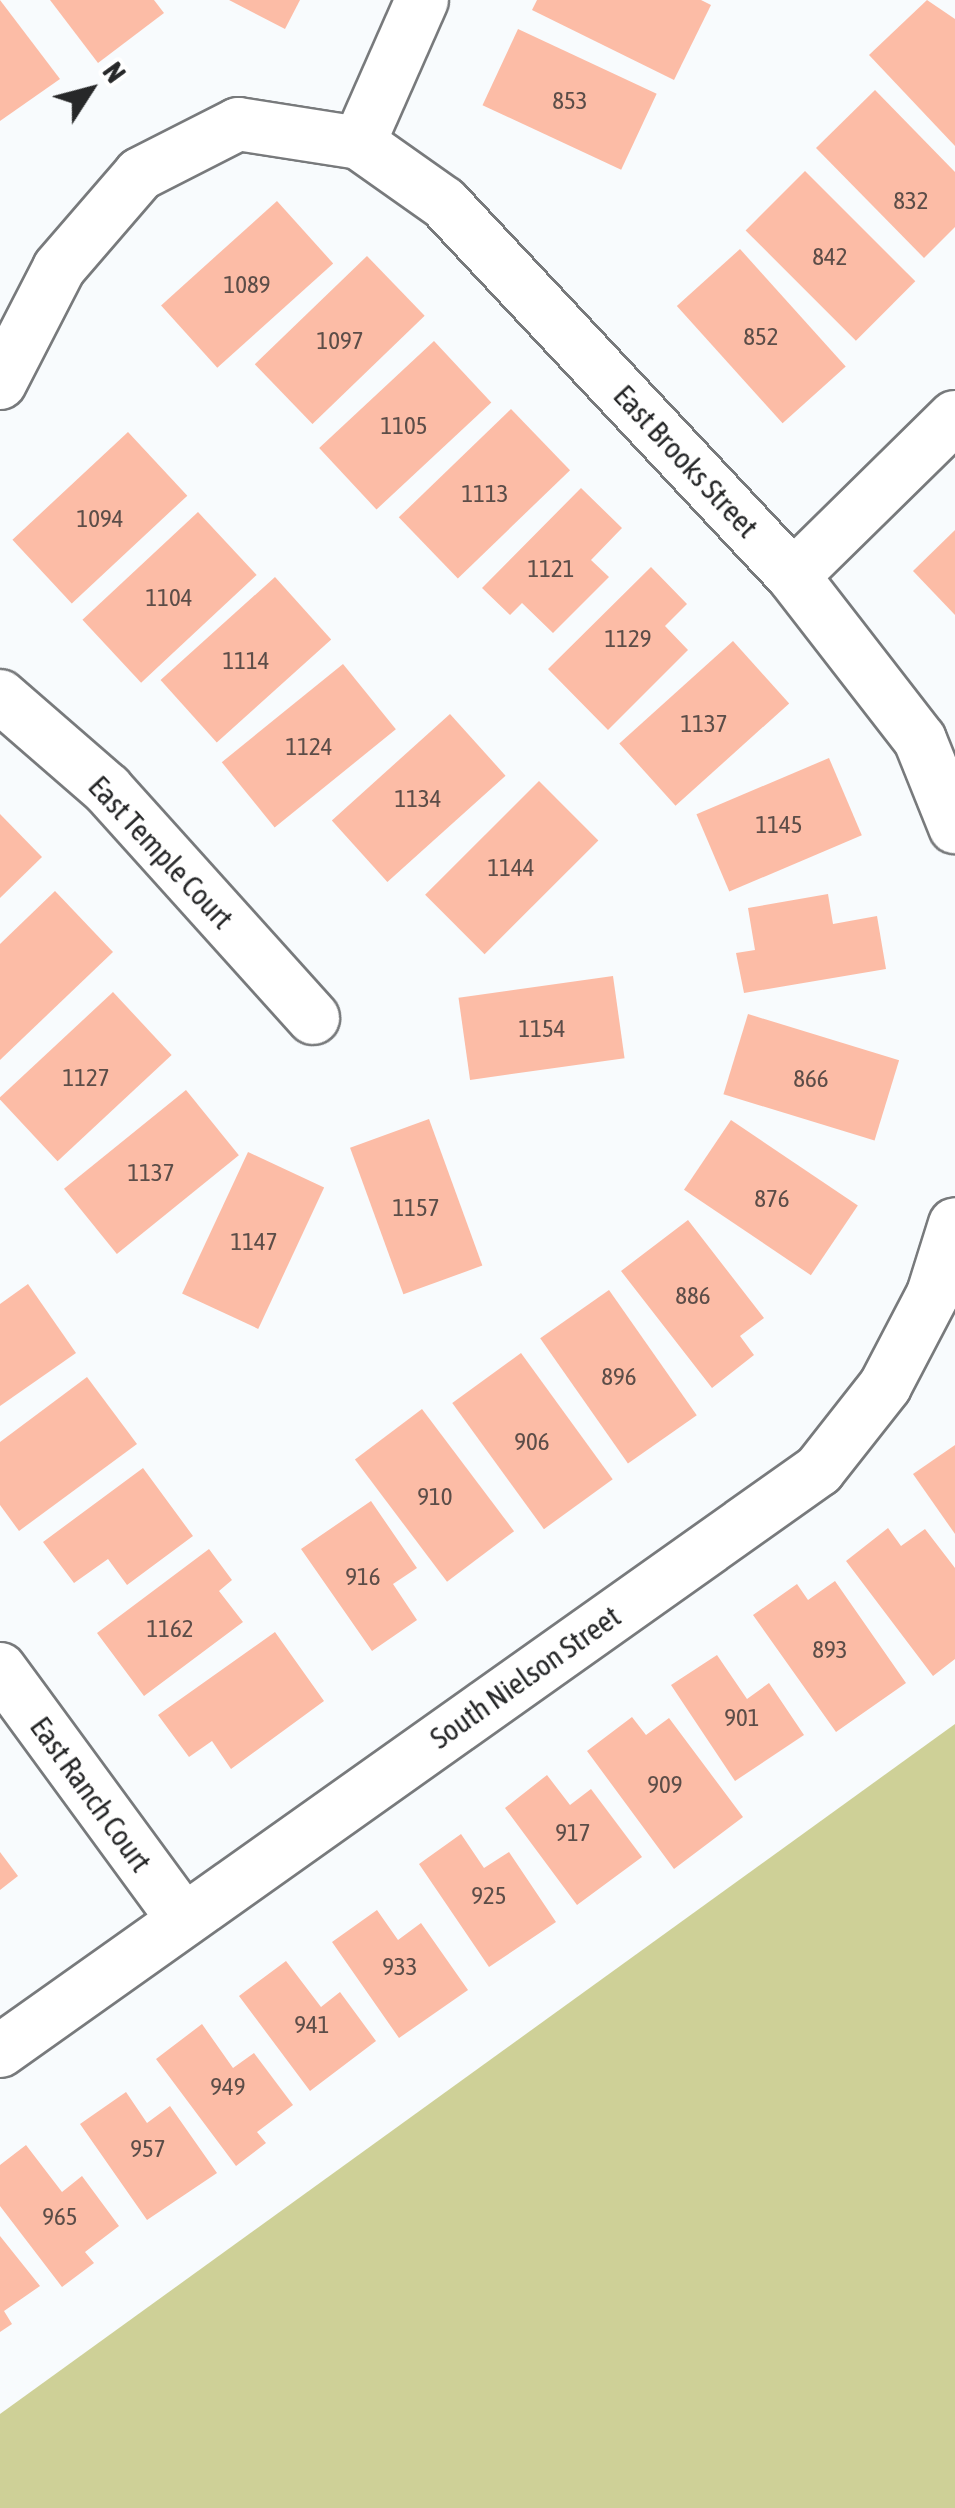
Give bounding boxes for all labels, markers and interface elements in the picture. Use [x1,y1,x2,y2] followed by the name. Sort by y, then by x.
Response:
[40,40,140,140] north arrow
[96,56,132,88] text: N
[552,85,588,115] house number: 853
[893,185,929,215] house number: 832
[812,241,848,271] house number: 842
[224,269,270,299] house number: 1089
[743,321,779,351] house number: 852
[317,325,363,355] house number: 1097
[606,377,766,545] street label: East Brooks Street
[381,410,427,440] house number: 1105
[462,478,508,508] house number: 1113
[77,503,123,533] house number: 1094
[528,553,574,583] house number: 1121
[146,582,192,612] house number: 1104
[605,623,651,653] house number: 1129
[223,645,269,675] house number: 1114
[681,708,727,738] house number: 1137
[286,731,332,761] house number: 1124
[81,768,241,936] street label: East Temple Court
[395,783,441,813] house number: 1134
[756,809,802,839] house number: 1145
[488,852,534,882] house number: 1144
[519,1013,565,1043] house number: 1154
[63,1062,109,1092] house number: 1127
[793,1063,829,1093] house number: 866
[128,1157,174,1187] house number: 1137
[754,1183,790,1213] house number: 876
[393,1192,439,1222] house number: 1157
[231,1226,277,1256] house number: 1147
[675,1280,711,1310] house number: 886
[601,1361,637,1391] house number: 896
[514,1426,550,1456] house number: 906
[417,1481,453,1511] house number: 910
[345,1561,381,1591] house number: 916
[423,1598,627,1756] street label: South Nielson Street
[147,1613,193,1643] house number: 1162
[812,1634,848,1664] house number: 893
[724,1702,760,1732] house number: 901
[23,1710,159,1878] street label: East Ranch Court
[647,1769,683,1799] house number: 909
[555,1817,591,1847] house number: 917
[471,1880,507,1910] house number: 925
[382,1951,418,1981] house number: 933
[294,2009,330,2039] house number: 941
[210,2071,246,2101] house number: 949
[130,2133,166,2163] house number: 957
[42,2201,78,2231] house number: 965

